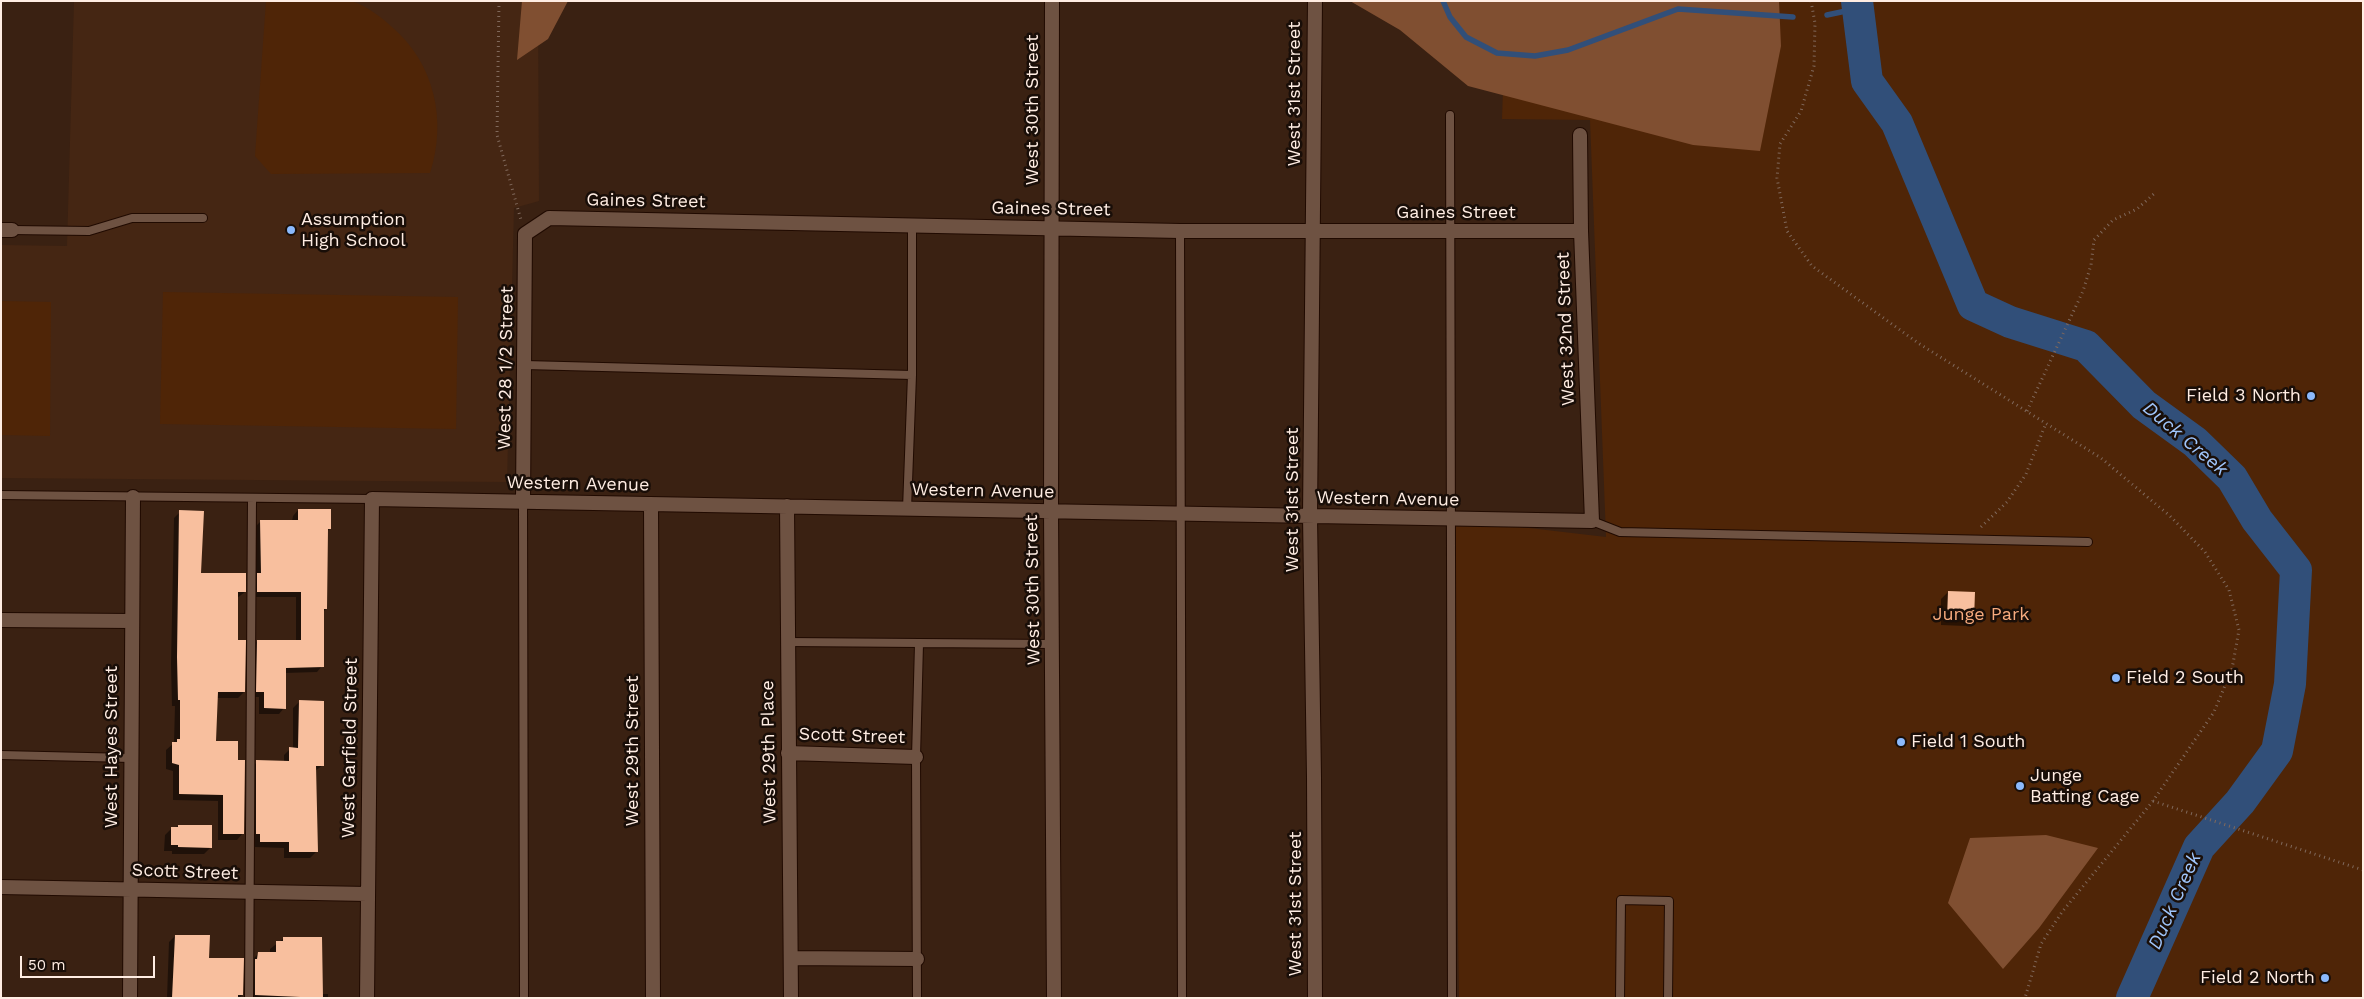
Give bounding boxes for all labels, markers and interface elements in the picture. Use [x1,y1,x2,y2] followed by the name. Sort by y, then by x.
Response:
[1284,21,1306,167] street label: West 31st Street
[1022,35,1044,185] street label: West 30th Street
[586,189,706,213] street label: Gaines Street
[991,197,1111,221] street label: Gaines Street
[1396,202,1516,224] street label: Gaines Street
[301,209,406,252] place label: Assumption High School
[285,224,297,236] marker: Assumption High School
[1553,252,1579,406] street label: West 32nd Street
[494,286,518,450] street label: West 28 1/2 Street
[2186,385,2301,407] place label: Field 3 North
[2305,390,2317,402] marker: Field 3 North
[2138,397,2232,481] water label: Duck Creek
[1282,427,1304,573] street label: West 31st Street
[506,472,650,496] street label: Western Avenue
[911,479,1055,503] street label: Western Avenue
[1316,487,1460,511] street label: Western Avenue
[1021,514,1045,666] street label: West 30th Street
[1932,604,2030,626] park label: Junge Park
[338,658,362,838] street label: West Garfield Street
[101,666,123,828] street label: West Hayes Street
[2126,667,2244,689] place label: Field 2 South
[2110,672,2122,684] marker: Field 2 South
[622,676,644,826] street label: West 29th Street
[757,680,781,824] street label: West 29th Place
[798,723,906,749] street label: Scott Street
[1911,731,2025,753] place label: Field 1 South
[1895,736,1907,748] marker: Field 1 South
[2030,765,2140,808] place label: Junge Batting Cage
[2014,780,2026,792] marker: Junge Batting Cage
[1285,831,1307,977] street label: West 31st Street
[2144,849,2206,953] water label: Duck Creek
[131,859,239,885] street label: Scott Street
[22,946,158,978] scale bar
[28,956,65,974] text: 50 m
[2200,967,2315,989] place label: Field 2 North
[2319,972,2331,984] marker: Field 2 North

